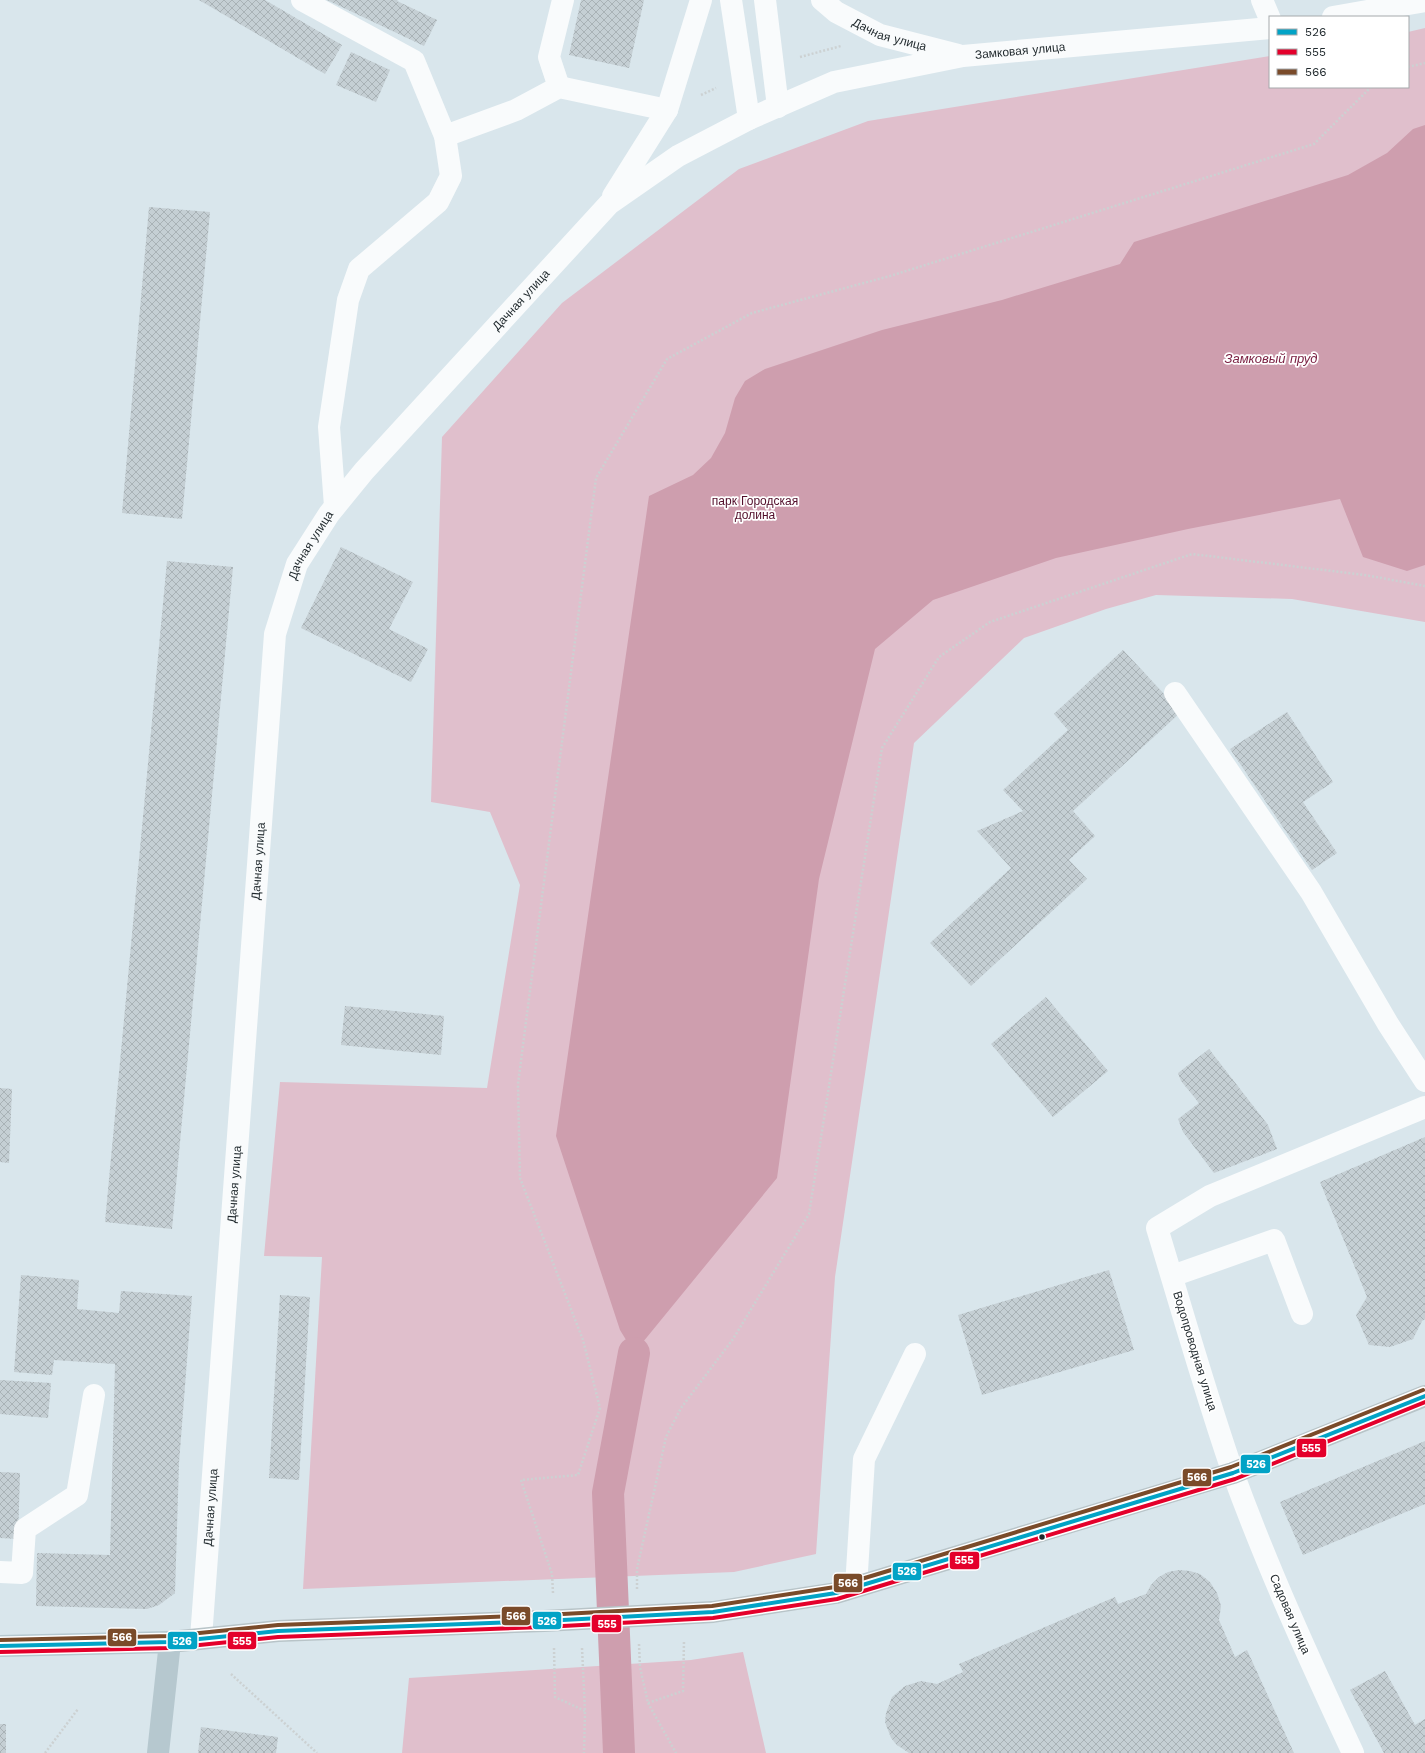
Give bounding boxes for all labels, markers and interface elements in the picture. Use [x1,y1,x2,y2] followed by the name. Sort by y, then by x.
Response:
[850,15,928,54] street label: Дачная улица
[1269,16,1409,88] legend
[1305,25,1326,39] text: 526
[974,40,1066,62] street label: Замковая улица
[1305,45,1326,59] text: 555
[1305,65,1327,79] text: 566
[489,266,553,333] street label: Дачная улица
[1224,351,1318,366] water label: Замковый пруд
[712,494,798,522] park label: парк Городская долина
[286,508,336,581] street label: Дачная улица
[248,821,268,900] street label: Дачная улица
[225,1145,244,1224] street label: Дачная улица
[1170,1289,1220,1413] street label: Водопроводная улица
[1296,1438,1327,1458] line badge: 555
[1301,1442,1321,1455] text: 555
[1240,1454,1271,1474] line badge: 526
[1246,1458,1266,1471] text: 526
[201,1468,220,1547] street label: Дачная улица
[1182,1468,1212,1487] line badge: 566
[1187,1471,1207,1484] text: 566
[1037,1532,1047,1542] unlabelled marker
[949,1551,980,1570] line badge: 555
[954,1554,974,1567] text: 555
[892,1562,922,1581] line badge: 526
[897,1565,917,1578] text: 526
[1267,1572,1313,1656] street label: Садовая улица
[833,1573,863,1593] line badge: 566
[838,1577,858,1590] text: 566
[501,1606,531,1626] line badge: 566
[506,1610,526,1623] text: 566
[532,1611,562,1630] line badge: 526
[591,1614,622,1633] line badge: 555
[537,1615,557,1628] text: 526
[597,1618,617,1631] text: 555
[107,1628,137,1647] line badge: 566
[112,1631,132,1644] text: 566
[167,1631,198,1650] line badge: 526
[227,1631,257,1650] line badge: 555
[172,1635,192,1648] text: 526
[232,1635,252,1648] text: 555

